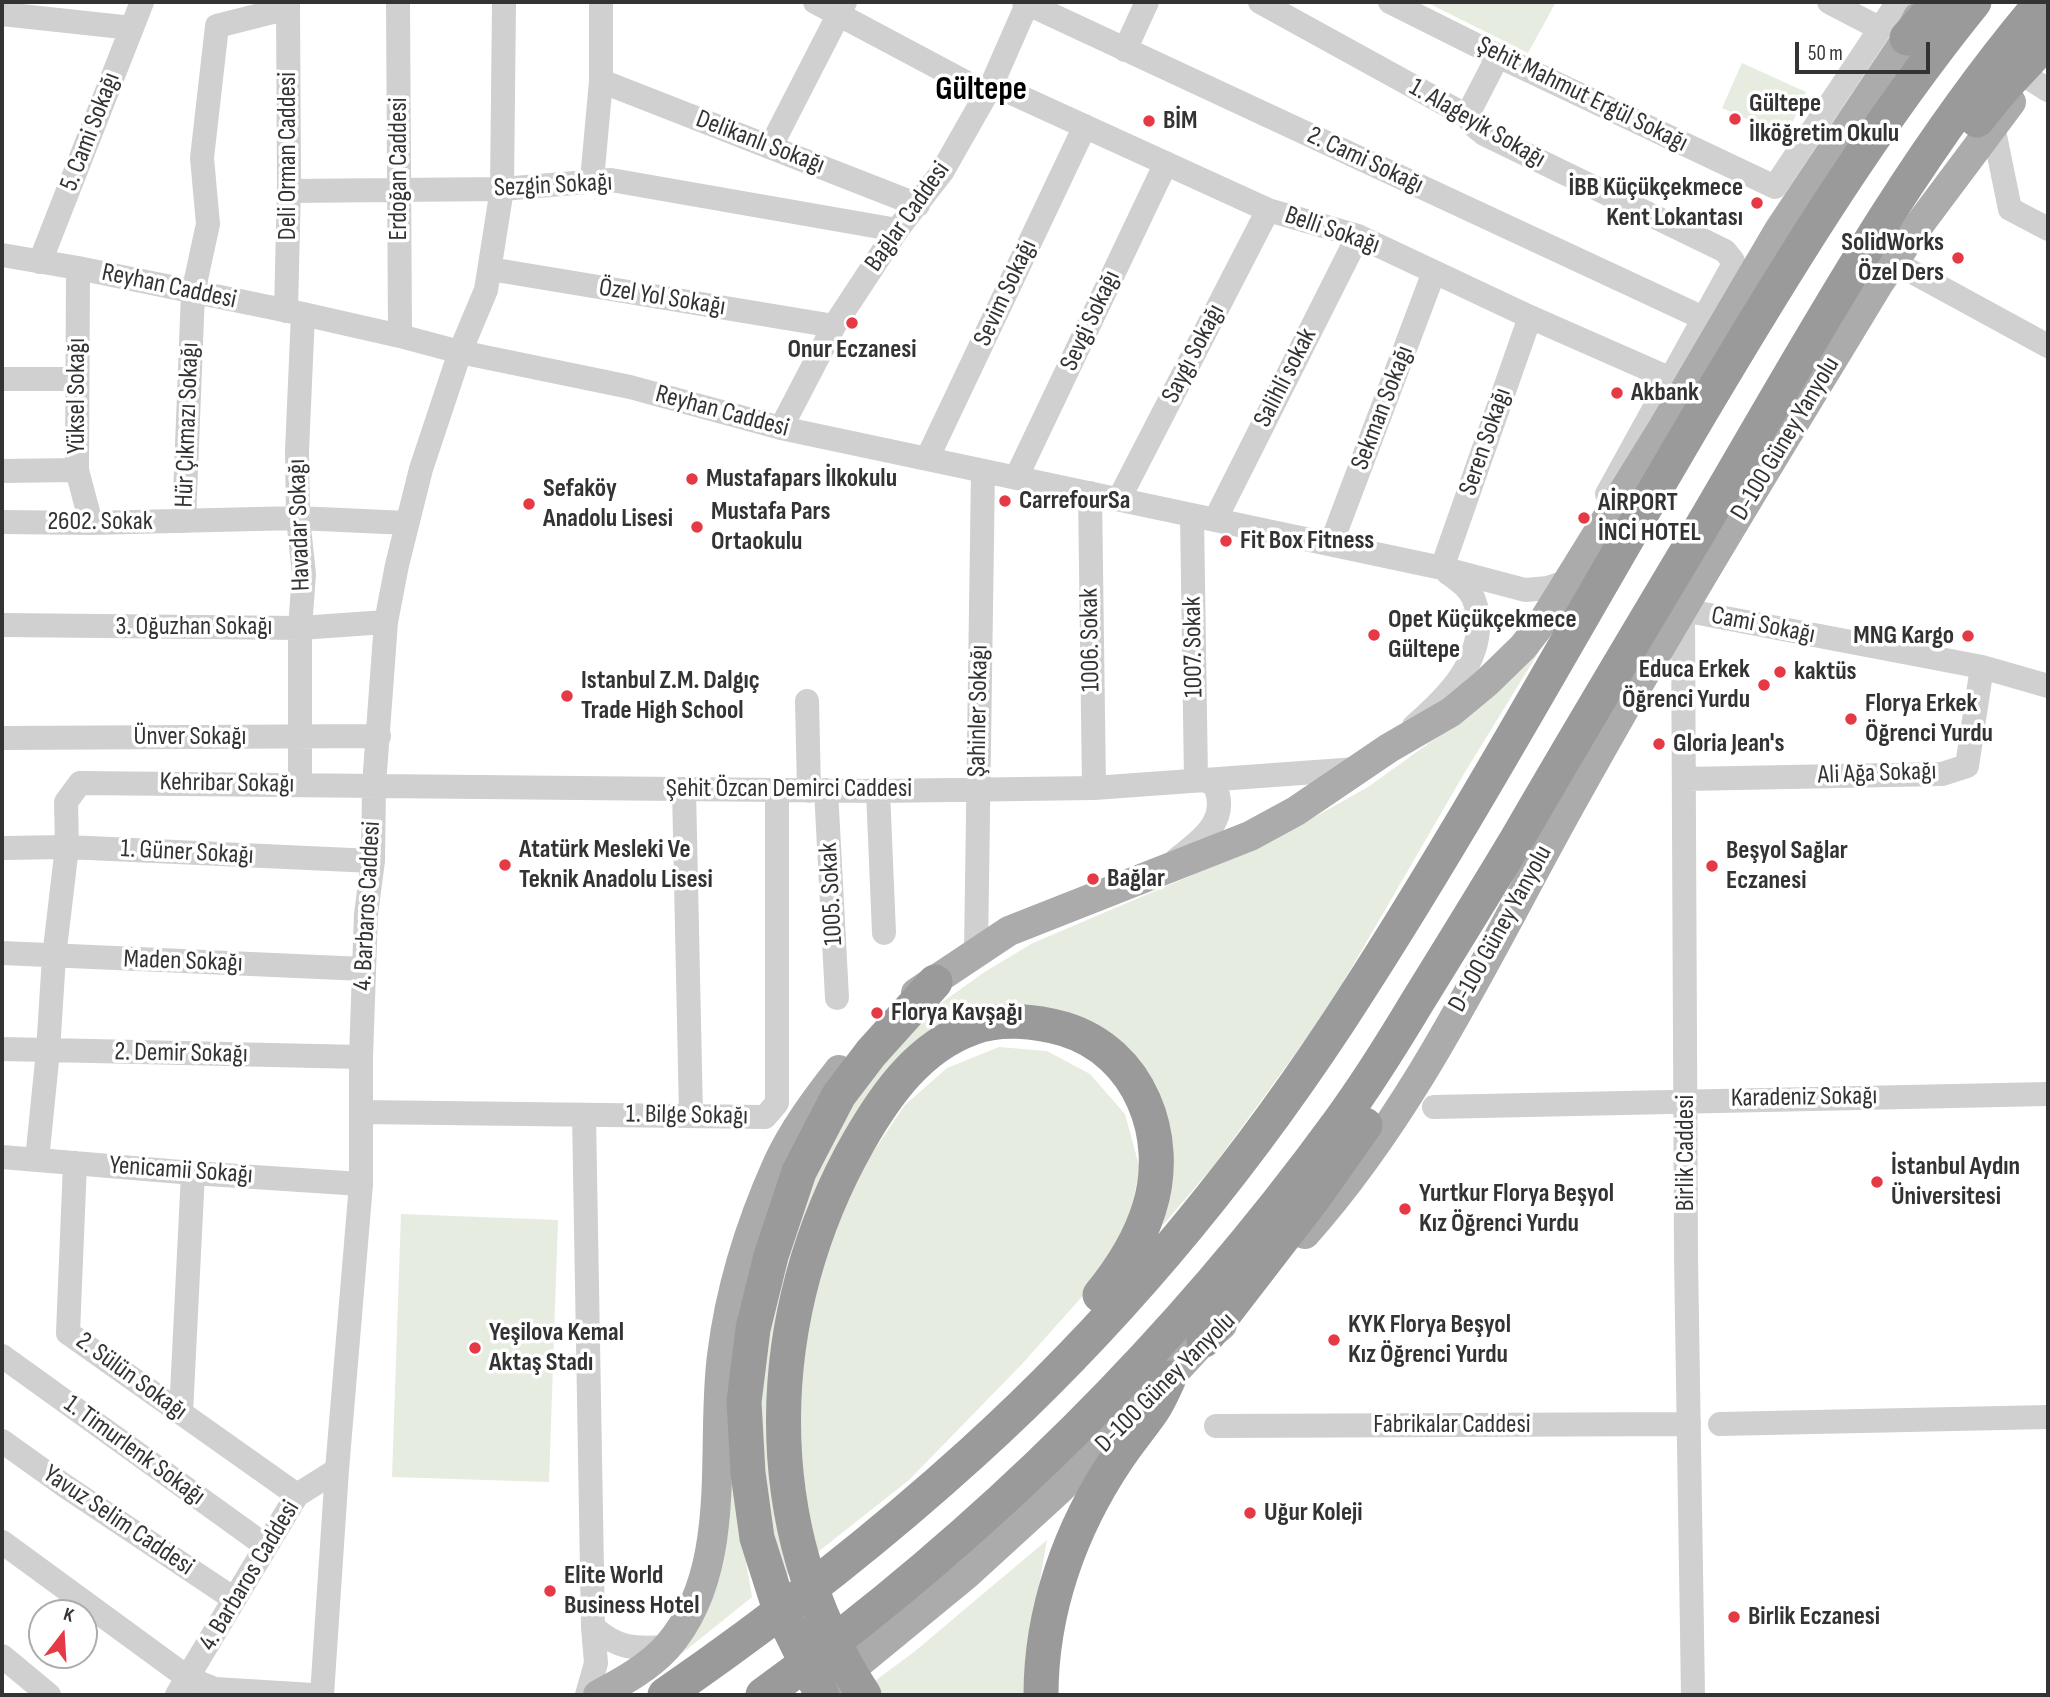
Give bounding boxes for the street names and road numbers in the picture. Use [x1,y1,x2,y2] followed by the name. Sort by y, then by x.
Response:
[1472,30,1692,160] street label: Şehit Mahmut Ergül Sokağı
[54,68,128,196] street label: 5. Cami Sokağı
[272,72,304,240] street label: Deli Orman Caddesi
[1403,73,1551,175] street label: 1. Alageyik Sokağı
[383,97,415,241] street label: Erdoğan Caddesi
[691,104,829,182] street label: Delikanlı Sokağı
[1302,121,1428,201] street label: 2. Cami Sokağı
[859,156,957,278] street label: Bağlar Caddesi
[493,167,613,205] street label: Sezgin Sokağı
[1280,200,1384,262] street label: Belli Sokağı
[968,235,1044,351] street label: Sevim Sokağı
[99,258,239,316] street label: Reyhan Caddesi
[1054,266,1128,376] street label: Sevgi Sokağı
[597,273,727,323] street label: Özel Yol Sokağı
[1156,299,1232,409] street label: Saygı Sokağı
[1248,323,1324,433] street label: Salihli sokak
[61,338,93,454] street label: Yüksel Sokağı
[1345,341,1421,475] street label: Sekman Sokağı
[170,342,206,508] street label: Hür Çıkmazı Sokağı
[1725,352,1847,526] street label: D-100 Güney Yanyolu
[652,379,792,445] street label: Reyhan Caddesi
[1453,384,1519,500] street label: Seren Sokağı
[282,458,318,592] street label: Havadar Sokağı
[47,506,153,538] street label: 2602. Sokak
[1074,588,1108,692] street label: 1006. Sokak
[1178,596,1210,698] street label: 1007. Sokak
[1709,601,1817,651] street label: Cami Sokağı
[116,611,272,643] street label: 3. Oğuzhan Sokağı
[962,645,996,777] street label: Şahinler Sokağı
[134,721,246,753] street label: Ünver Sokağı
[1817,756,1937,792] street label: Ali Ağa Sokağı
[159,767,295,801] street label: Kehribar Sokağı
[666,773,912,805] street label: Şehit Özcan Demirci Caddesi
[348,821,388,991] street label: 4. Barbaros Caddesi
[120,834,254,872] street label: 1. Güner Sokağı
[1442,840,1560,1018] street label: D-100 Güney Yanyolu
[814,842,850,946] street label: 1005. Sokak
[123,944,243,980] street label: Maden Sokağı
[114,1037,248,1071] street label: 2. Demir Sokağı
[1730,1081,1878,1115] street label: Karadeniz Sokağı
[1670,1095,1702,1211] street label: Birlik Caddesi
[626,1099,748,1133] street label: 1. Bilge Sokağı
[108,1150,254,1192] street label: Yenicamii Sokağı
[1089,1306,1243,1460] street label: D-100 Güney Yanyolu
[69,1326,193,1428] street label: 2. Sülün Sokağı
[57,1389,211,1513] street label: 1. Timurlenk Sokağı
[1373,1409,1531,1441] street label: Fabrikalar Caddesi
[37,1459,199,1583] street label: Yavuz Selim Caddesi
[193,1495,307,1657] street label: 4. Barbaros Caddesi

